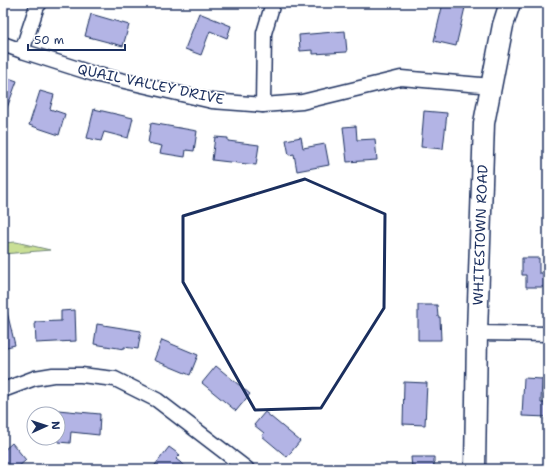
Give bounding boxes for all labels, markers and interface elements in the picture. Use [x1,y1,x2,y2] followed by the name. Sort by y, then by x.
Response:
[28,26,125,52] scale bar
[34,32,64,48] text: 50 m
[76,60,226,108] street label: QUAIL VALLEY DRIVE
[469,164,491,306] street label: WHITESTOWN ROAD
[26,406,66,446] north arrow
[48,421,63,431] text: N

